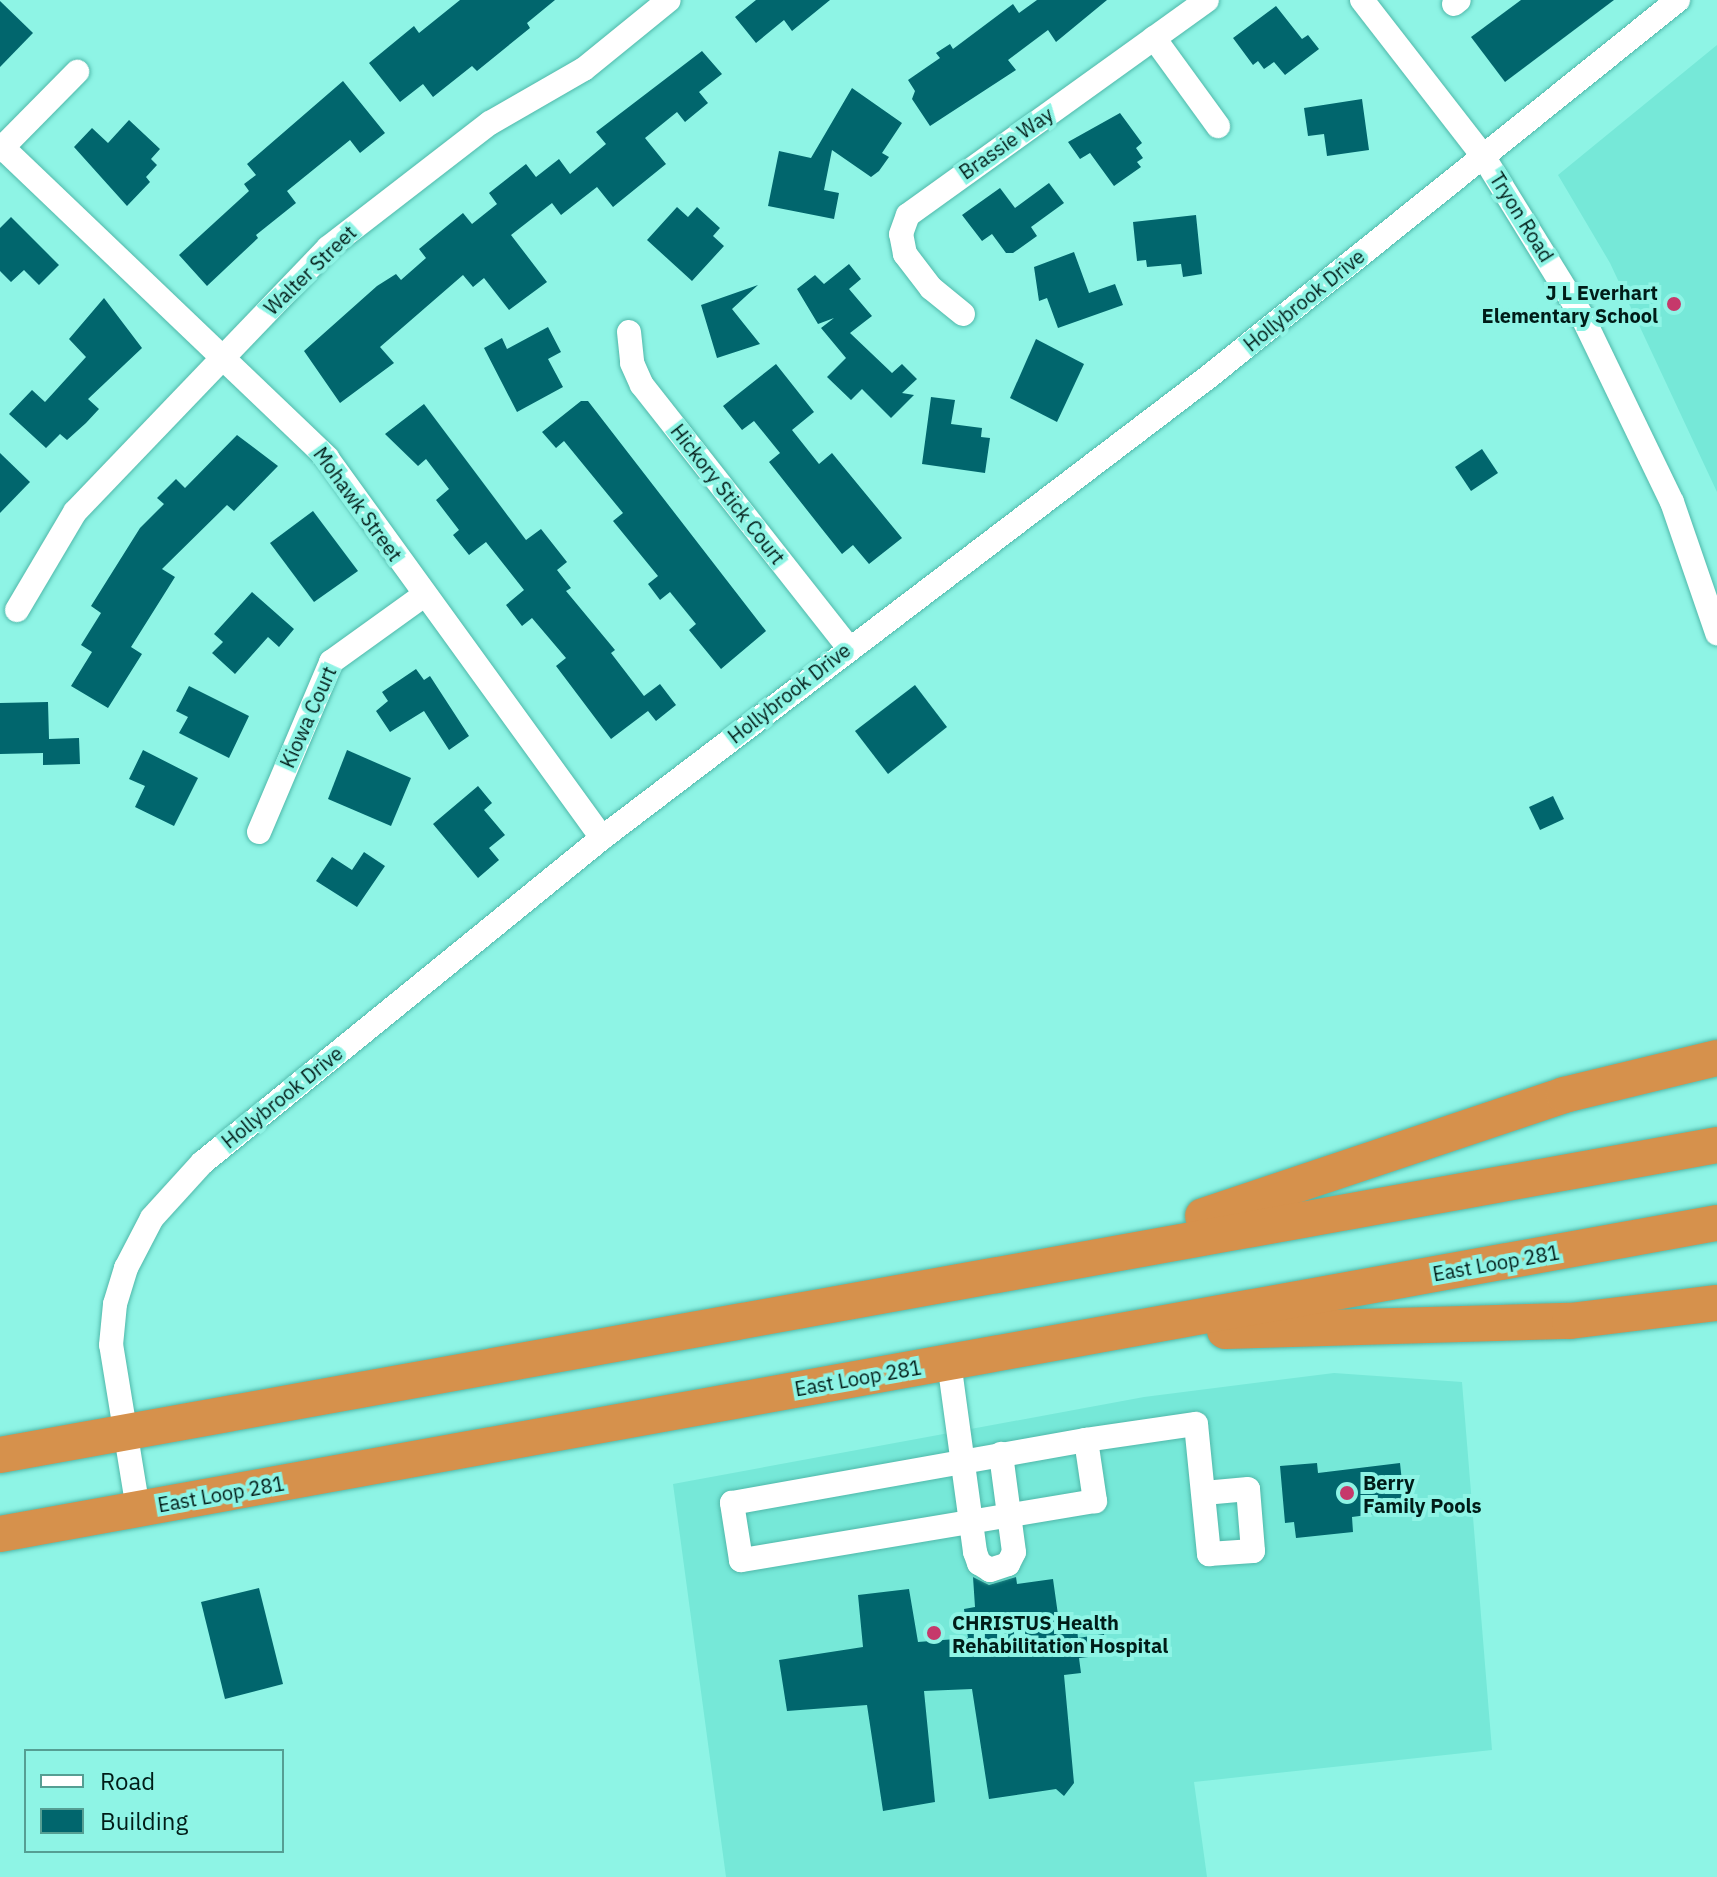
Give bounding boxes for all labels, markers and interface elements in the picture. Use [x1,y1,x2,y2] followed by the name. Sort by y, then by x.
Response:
[954,102,1058,184] street label: Brassie Way
[1485,168,1559,266] street label: Tryon Road
[259,220,361,320] street label: Walter Street
[1239,244,1369,356] street label: Hollybrook Drive
[1482,280,1658,327] place label: J L Everhart Elementary School
[1665,295,1683,313] marker: J L Everhart Elementary School
[666,419,790,569] street label: Hickory Stick Court
[309,442,407,566] street label: Mohawk Street
[723,638,855,748] street label: Hollybrook Drive
[275,662,341,772] street label: Kiowa Court
[217,1041,347,1153] street label: Hollybrook Drive
[1431,1240,1561,1286] street label: East Loop 281
[793,1355,923,1401] street label: East Loop 281
[1363,1470,1482,1517] place label: Berry Family Pools
[156,1471,286,1517] street label: East Loop 281
[1338,1484,1356,1502] marker: Berry Family Pools
[952,1610,1168,1657] place label: CHRISTUS Health Rehabilitation Hospital
[923,1622,945,1644] marker: CHRISTUS Health Rehabilitation Hospital
[24,1749,284,1853] legend
[100,1765,155,1797] text: Road
[100,1805,188,1837] text: Building

